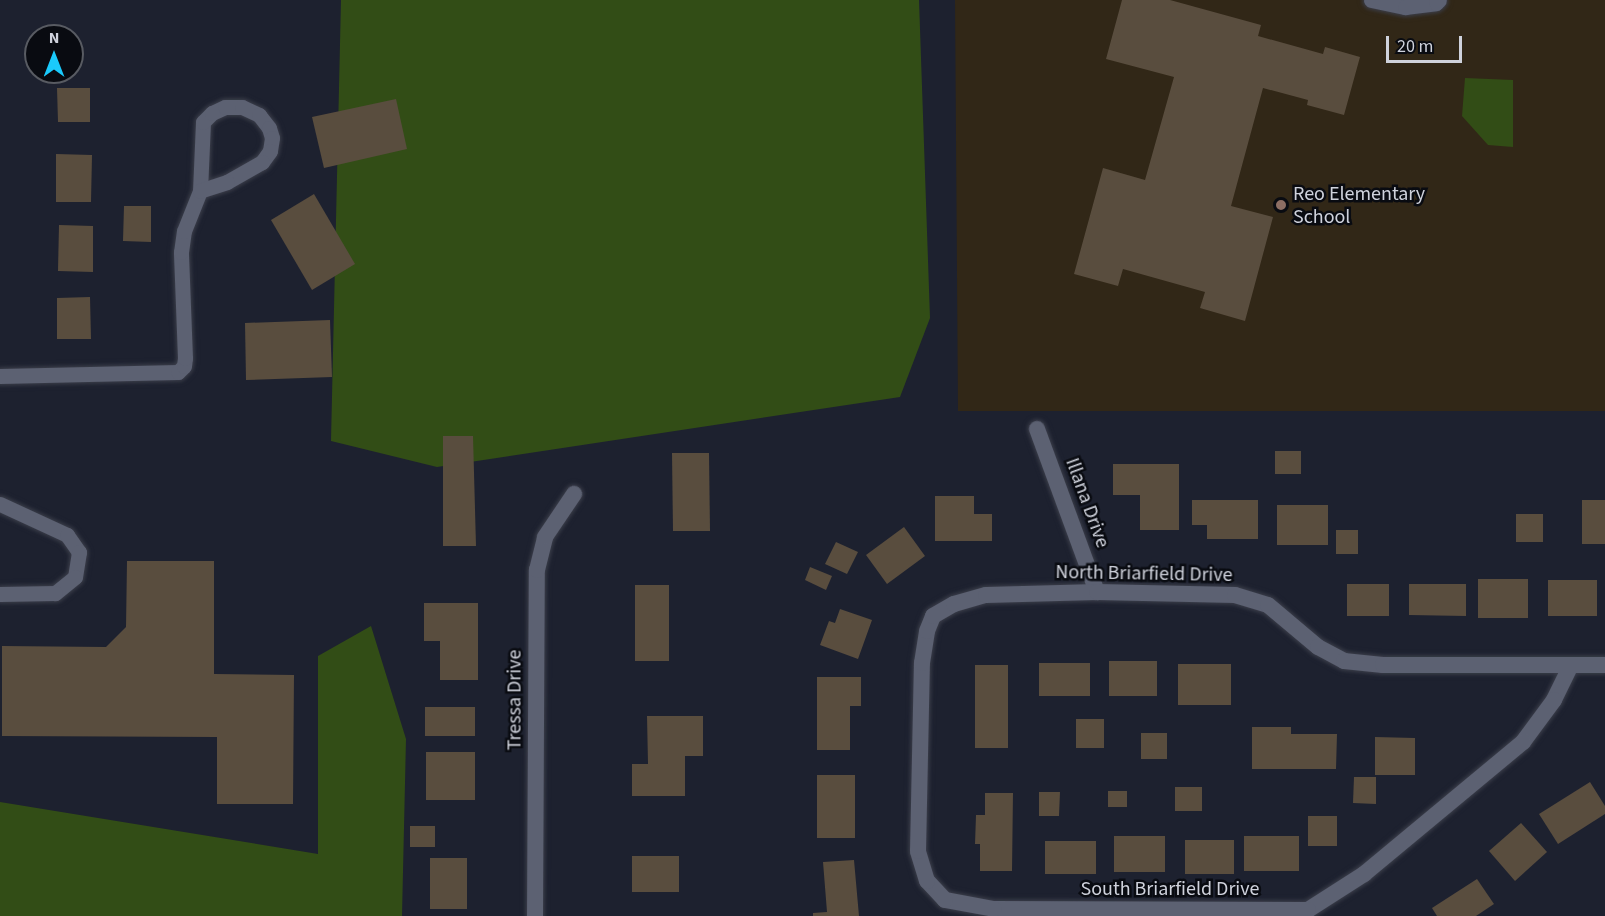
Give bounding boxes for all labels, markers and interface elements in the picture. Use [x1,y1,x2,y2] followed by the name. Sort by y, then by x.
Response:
[24,24,84,84] north arrow
[1389,24,1466,62] scale bar
[49,27,59,49] text: N
[1397,34,1433,59] text: 20 m
[1293,182,1425,229] place label: Reo Elementary School
[1274,198,1288,212] marker: Reo Elementary School
[1060,455,1114,551] street label: Illana Drive
[1055,560,1233,588] street label: North Briarfield Drive
[503,650,527,750] street label: Tressa Drive
[1081,877,1259,901] street label: South Briarfield Drive

